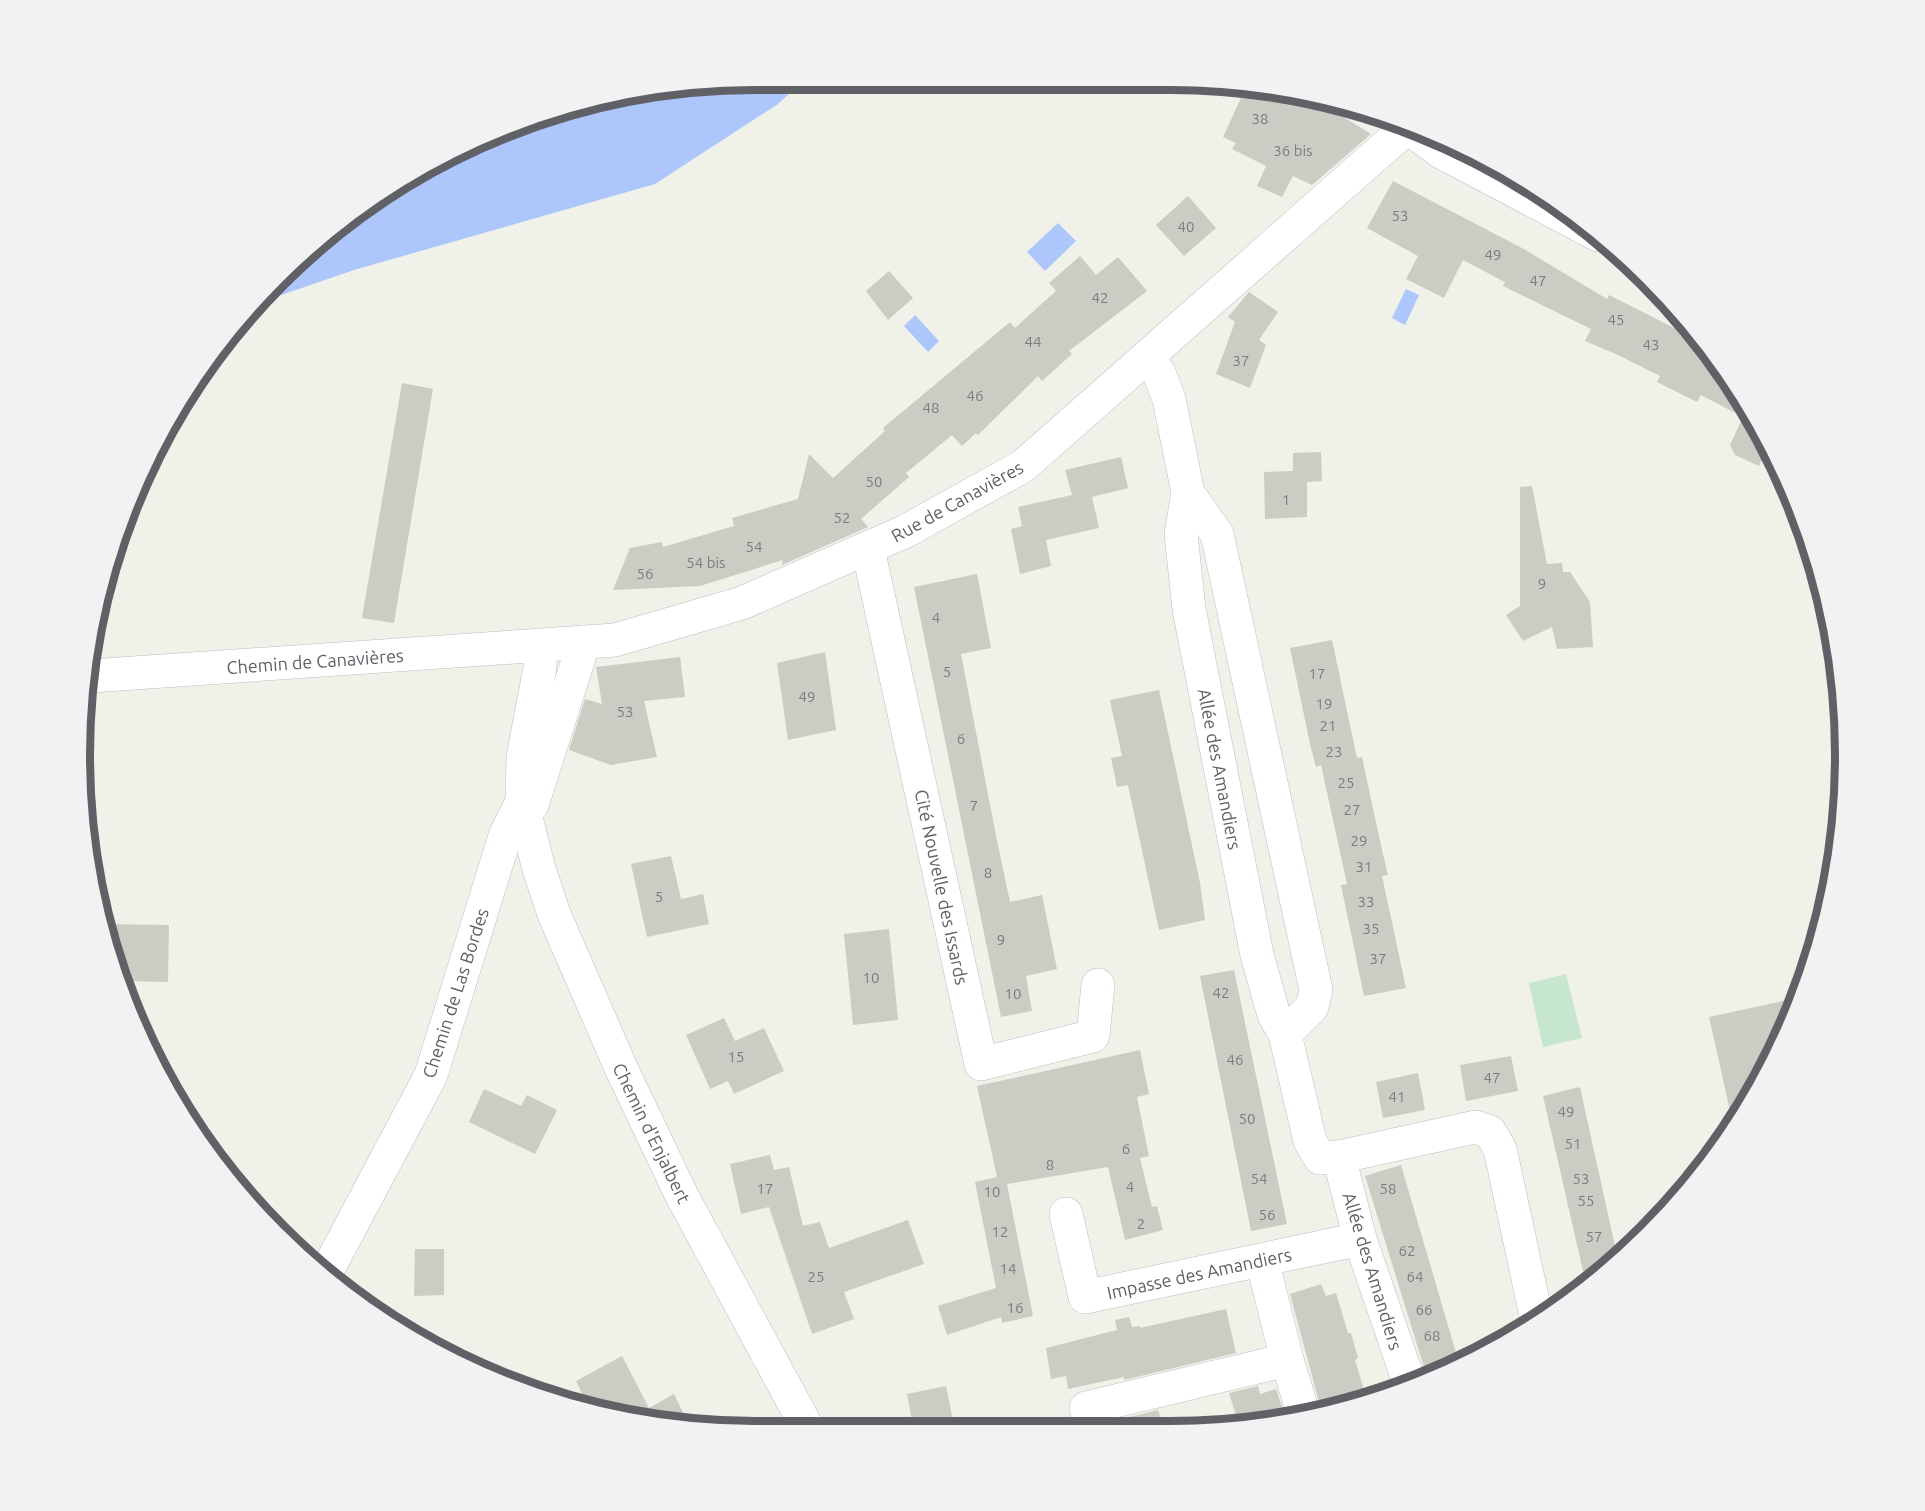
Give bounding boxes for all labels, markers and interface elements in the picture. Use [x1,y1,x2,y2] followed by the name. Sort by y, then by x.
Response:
[1252,110,1268,127] house number: 38
[1273,142,1313,159] house number: 36 bis
[1392,207,1408,224] house number: 53
[1178,218,1194,235] house number: 40
[1485,246,1501,263] house number: 49
[1530,272,1546,289] house number: 47
[1092,289,1108,306] house number: 42
[1608,311,1624,328] house number: 45
[1025,333,1041,350] house number: 44
[1643,336,1659,353] house number: 43
[1233,352,1249,369] house number: 37
[967,387,983,404] house number: 46
[923,399,939,416] house number: 48
[888,456,1027,546] street label: Rue de Canavières
[866,473,882,490] house number: 50
[1282,491,1290,508] house number: 1
[834,509,850,526] house number: 52
[746,538,762,555] house number: 54
[686,554,726,571] house number: 54 bis
[637,565,653,582] house number: 56
[1538,575,1546,592] house number: 9
[932,609,940,626] house number: 4
[226,645,404,677] street label: Chemin de Canavières
[943,663,951,680] house number: 5
[1309,665,1325,682] house number: 17
[1195,687,1245,851] street label: Allée des Amandiers
[799,688,815,705] house number: 49
[1316,695,1332,712] house number: 19
[617,703,633,720] house number: 53
[1320,717,1336,734] house number: 21
[957,730,965,747] house number: 6
[1326,743,1342,760] house number: 23
[1338,774,1354,791] house number: 25
[911,787,973,987] street label: Cité Nouvelle des Issards
[970,797,978,814] house number: 7
[1344,801,1360,818] house number: 27
[1351,832,1367,849] house number: 29
[1356,858,1372,875] house number: 31
[984,864,992,881] house number: 8
[655,888,663,905] house number: 5
[1358,893,1374,910] house number: 33
[418,905,492,1081] street label: Chemin de Las Bordes
[1363,920,1379,937] house number: 35
[997,931,1005,948] house number: 9
[1370,950,1386,967] house number: 37
[863,969,879,986] house number: 10
[1213,984,1229,1001] house number: 42
[1005,985,1021,1002] house number: 10
[728,1048,744,1065] house number: 15
[1227,1051,1243,1068] house number: 46
[609,1060,695,1206] street label: Chemin d'Enjalbert
[1484,1069,1500,1086] house number: 47
[1389,1088,1405,1105] house number: 41
[1558,1103,1574,1120] house number: 49
[1239,1110,1255,1127] house number: 50
[1565,1135,1581,1152] house number: 51
[1122,1140,1130,1157] house number: 6
[1046,1156,1054,1173] house number: 8
[1251,1170,1267,1187] house number: 54
[1573,1170,1589,1187] house number: 53
[1126,1178,1134,1195] house number: 4
[757,1180,773,1197] house number: 17
[1380,1180,1396,1197] house number: 58
[984,1183,1000,1200] house number: 10
[1339,1190,1407,1352] street label: Allée des Amandiers
[1578,1192,1594,1209] house number: 55
[1259,1206,1275,1223] house number: 56
[1137,1215,1145,1232] house number: 2
[992,1223,1008,1240] house number: 12
[1586,1228,1602,1245] house number: 57
[1399,1242,1415,1259] house number: 62
[1105,1244,1293,1302] street label: Impasse des Amandiers
[1000,1260,1016,1277] house number: 14
[808,1268,824,1285] house number: 25
[1407,1268,1423,1285] house number: 64
[1007,1299,1023,1316] house number: 16
[1416,1301,1432,1318] house number: 66
[1424,1327,1440,1344] house number: 68

